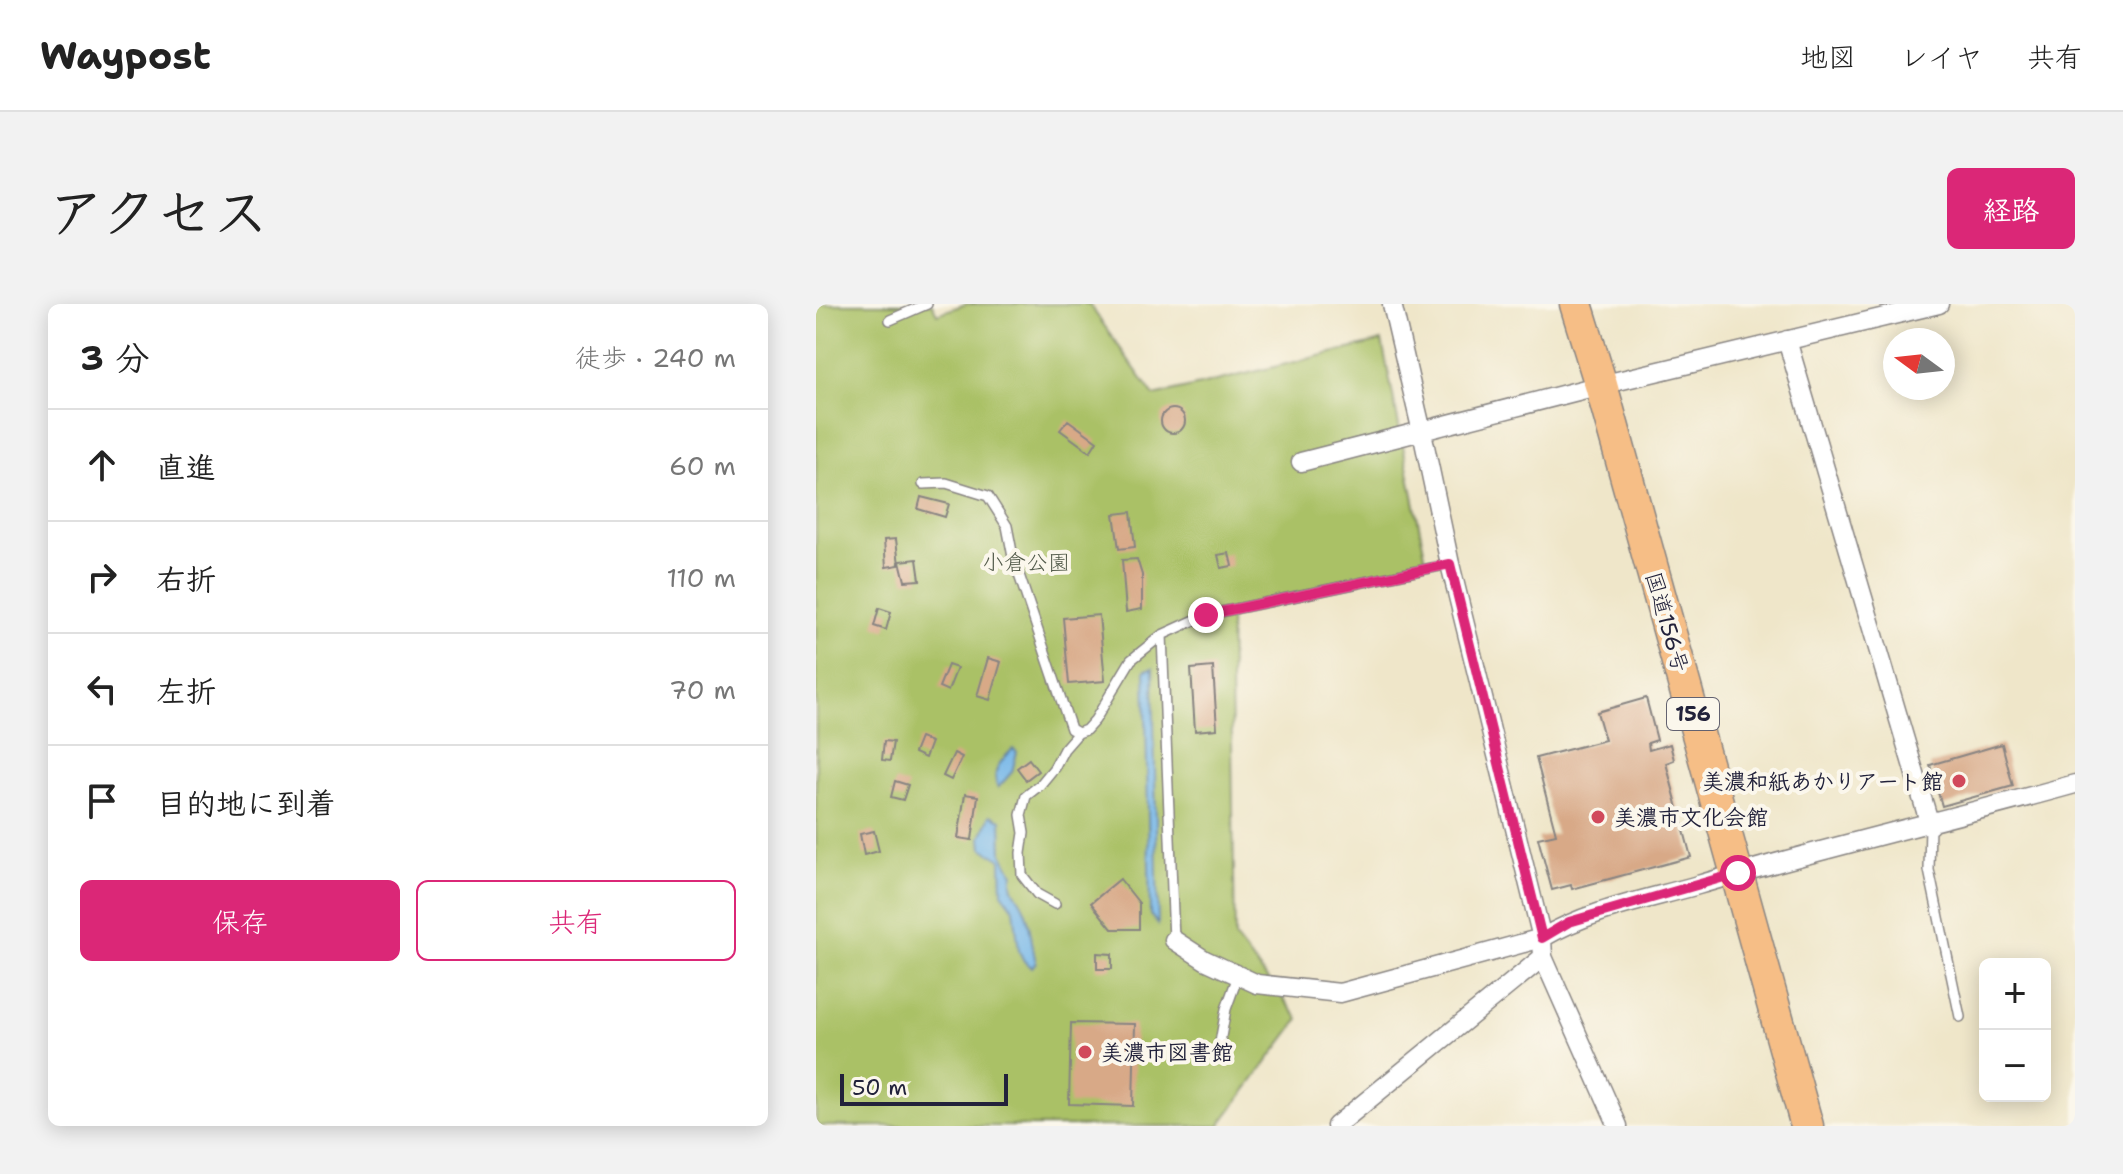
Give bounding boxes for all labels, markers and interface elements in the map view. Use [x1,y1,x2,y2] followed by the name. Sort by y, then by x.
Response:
[40,30,211,81] text: Waypost
[1800,38,1856,76] text: 地図
[1900,38,1983,76] text: レイヤ
[2027,38,2083,76] text: 共有
[1947,168,2075,249] button: 経路
[48,175,269,250] text: アクセス
[1883,328,1955,400] north arrow
[80,335,150,381] text: 3 分
[575,340,736,375] text: 徒歩 · 240 m
[80,443,124,487] icon: ahead
[156,447,216,488] text: 直進
[669,448,736,483] text: 60 m
[982,548,1070,577] park label: 小倉公園
[80,555,124,599] icon: right
[156,559,216,600] text: 右折
[666,560,736,595] text: 110 m
[1639,568,1695,676] street label: 国道156号
[1188,597,1224,633] route end
[80,667,124,711] icon: left
[156,671,216,712] text: 左折
[669,672,736,707] text: 70 m
[1667,698,1719,730] road number: 156
[1702,767,1943,796] place label: 美濃和紙あかりアート館
[1950,772,1968,790] marker: 美濃和紙あかりアート館
[80,779,124,823] icon: arrive
[156,783,336,824] text: 目的地に到着
[1614,803,1768,832] place label: 美濃市文化会館
[1589,808,1607,826] marker: 美濃市文化会館
[1720,855,1756,891] route start
[80,880,400,961] button: 保存
[416,880,736,961] button: 共有
[1979,958,2051,1102] map controls
[1979,958,2051,1030] button: +
[1979,1030,2051,1102] button: −
[1101,1038,1233,1067] place label: 美濃市図書館
[1076,1043,1094,1061] marker: 美濃市図書館
[840,1070,1008,1106] scale bar
[852,1073,907,1102] text: 50 m

